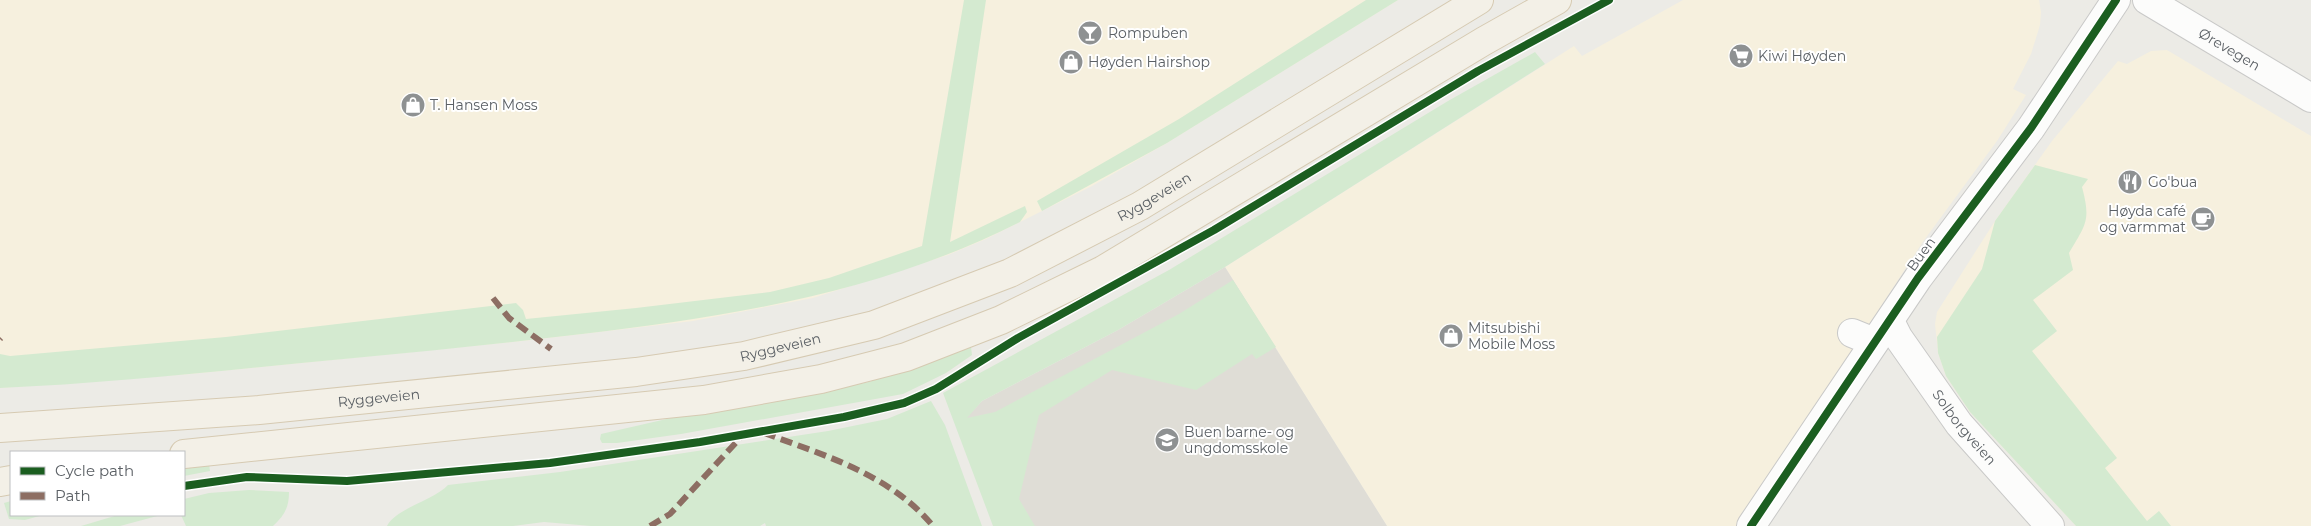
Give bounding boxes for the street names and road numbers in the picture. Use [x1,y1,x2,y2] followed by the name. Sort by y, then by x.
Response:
[2195,24,2264,75] street label: Ørevegen
[1114,168,1194,225] street label: Ryggeveien
[1903,233,1939,275] street label: Buen
[738,329,823,366] street label: Ryggeveien
[337,385,421,411] street label: Ryggeveien
[1929,386,2000,469] street label: Solborgveien

